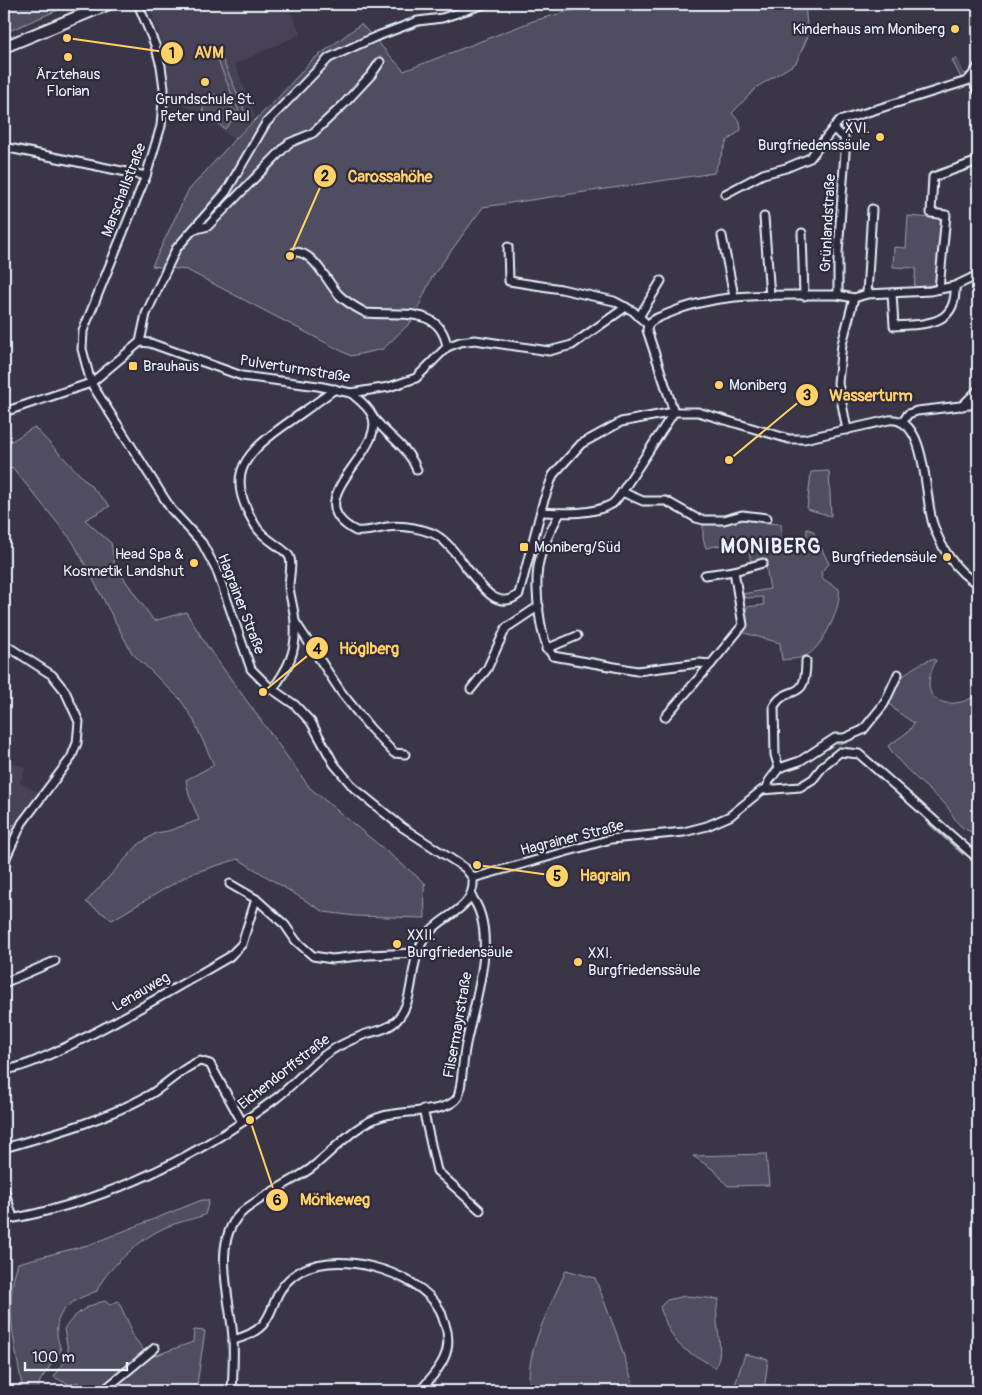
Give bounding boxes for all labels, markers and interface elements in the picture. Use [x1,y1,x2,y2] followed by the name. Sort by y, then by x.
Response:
[792,20,945,39] place label: Kinderhaus am Moniberg
[949,23,961,35] marker: Kinderhaus am Moniberg
[159,37,234,68] callout: AVM
[194,43,224,63] text: AVM
[169,44,175,63] text: 1
[62,51,74,63] marker: Ärztehaus Florian
[36,65,101,101] place label: Ärztehaus Florian
[199,76,211,88] marker: Grundschule St. Peter und Paul
[155,90,255,126] place label: Grundschule St. Peter und Paul
[758,119,871,155] place label: XVI. Burgfriedenssäule
[874,131,886,143] marker: XVI. Burgfriedenssäule
[97,140,151,240] street label: Marschallstraße
[312,161,442,192] callout: Carossahöhe
[321,167,329,186] text: 2
[348,167,433,187] text: Carossahöhe
[816,173,840,273] street label: Grünlandstraße
[238,351,352,387] street label: Pulverturmstraße
[143,357,199,376] place label: Brauhaus
[127,360,139,372] marker: Brauhaus
[729,376,787,395] place label: Moniberg
[713,379,725,391] marker: Moniberg
[794,380,922,411] callout: Wasserturm
[803,386,811,405] text: 3
[829,386,913,406] text: Wasserturm
[721,534,821,559] district label: MONIBERG
[534,538,621,557] place label: Moniberg/Süd
[518,541,530,553] marker: Moniberg/Süd
[63,545,185,581] place label: Head Spa & Kosmetik Landshut
[831,548,938,567] place label: Burgfriedensäule
[213,551,269,657] street label: Hagrainer Straße
[941,551,953,563] marker: Burgfriedensäule
[188,557,200,569] marker: Head Spa & Kosmetik Landshut
[304,633,409,664] callout: Höglberg
[339,639,399,659] text: Höglberg
[313,640,322,659] text: 4
[518,816,626,860] street label: Hagrainer Straße
[545,860,640,891] callout: Hagrain
[580,866,630,886] text: Hagrain
[553,867,561,886] text: 5
[407,926,513,962] place label: XXII. Burgfriedensäule
[391,938,403,950] marker: XXII. Burgfriedensäule
[588,944,701,980] place label: XXI. Burgfriedenssäule
[572,956,584,968] marker: XXI. Burgfriedenssäule
[109,968,173,1016] street label: Lenauweg
[439,970,477,1080] street label: Filsermayrstraße
[234,1030,334,1114] street label: Eichendorffstraße
[265,1184,380,1215] callout: Mörikeweg
[300,1190,370,1210] text: Mörikeweg
[273,1191,282,1210] text: 6
[25,1340,128,1372] scale bar
[32,1348,75,1367] text: 100 m

